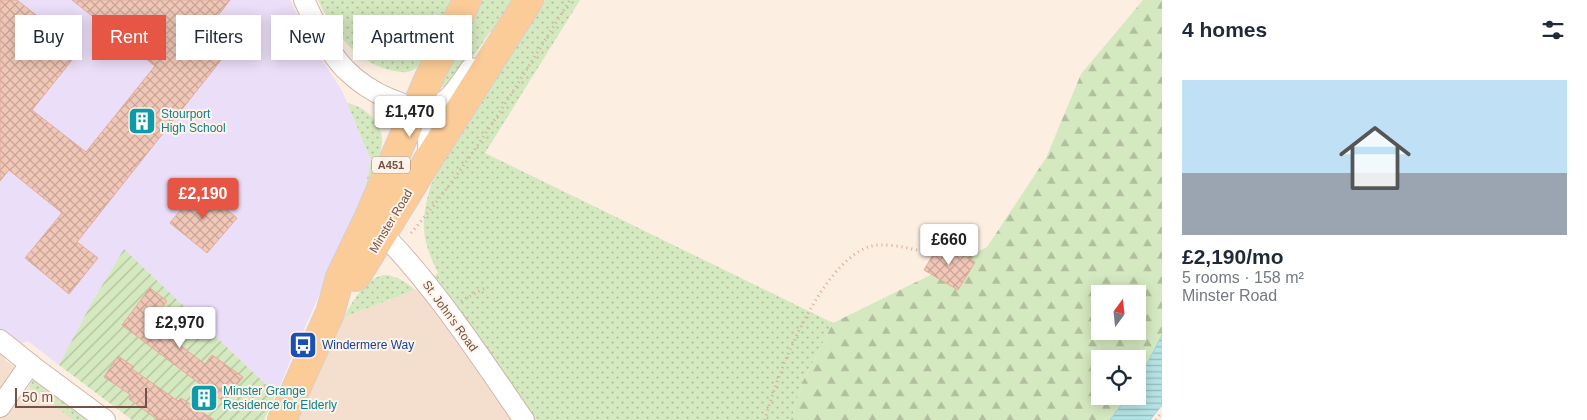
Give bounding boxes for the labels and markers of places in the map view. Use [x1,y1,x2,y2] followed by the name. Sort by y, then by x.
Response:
[369,96,451,138] pin: £1,470
[127,106,157,136] building icon: Stourport High School
[161,107,226,135] place label: Stourport High School
[162,178,244,220] pin: £2,190
[919,224,979,266] pin: £660
[139,306,221,349] pin: £2,970
[288,330,318,360] bus stop icon: Windermere Way
[322,338,414,352] place label: Windermere Way
[189,383,219,413] building icon: Minster Grange Residence for Elderly
[223,384,337,412] place label: Minster Grange Residence for Elderly

